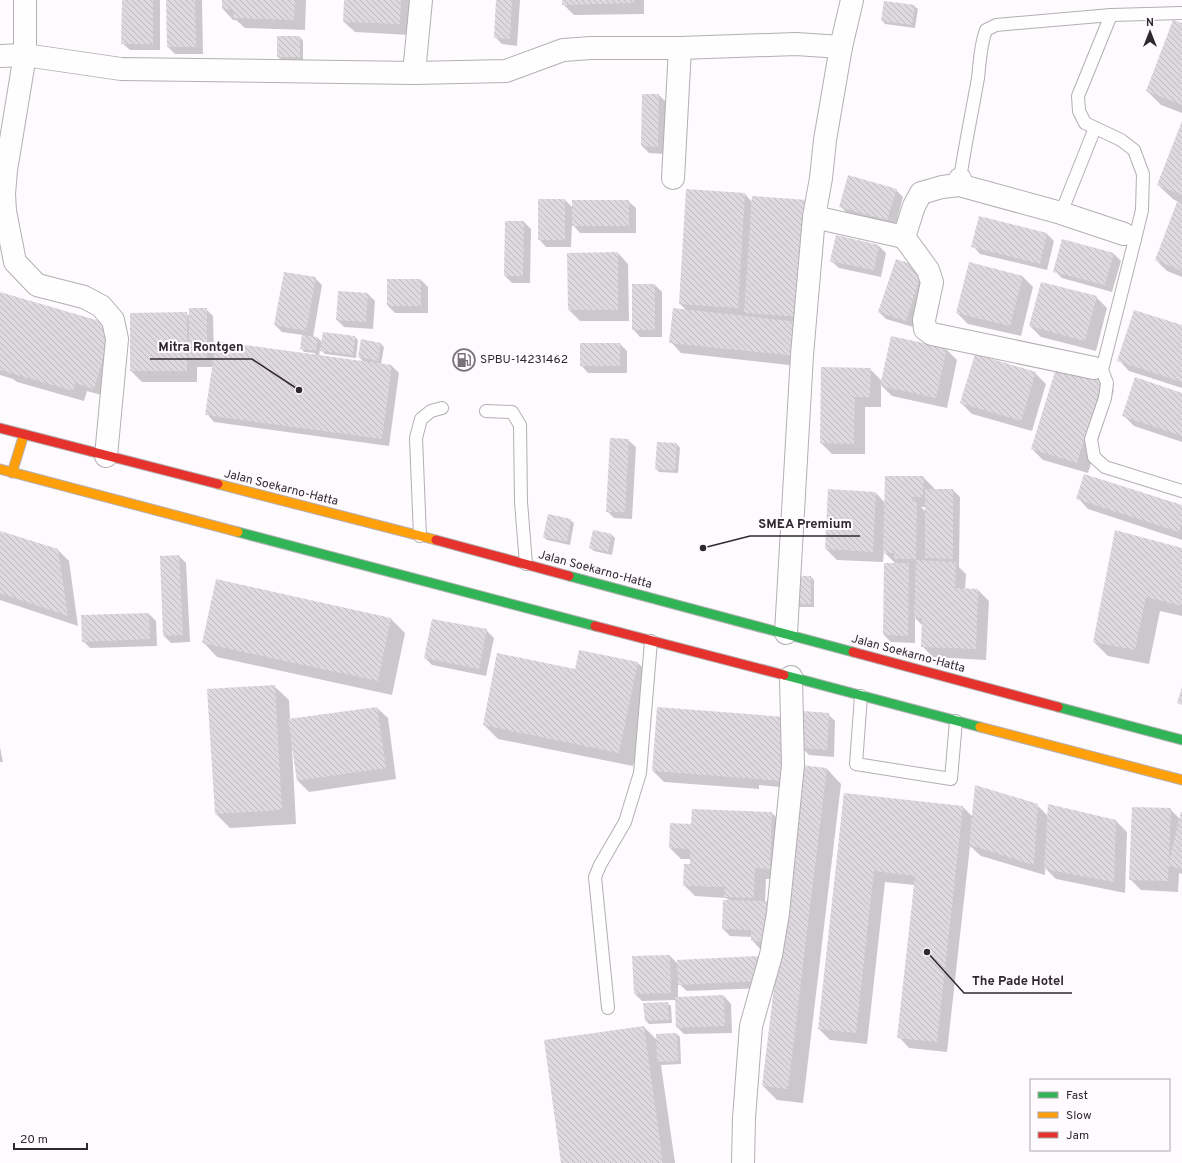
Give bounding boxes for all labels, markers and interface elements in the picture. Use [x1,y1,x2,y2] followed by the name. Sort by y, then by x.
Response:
[1130,12,1170,52] north arrow
[1146,16,1154,30] text: N
[150,334,252,359] callout: Mitra Rontgen
[158,340,244,356] text: Mitra Rontgen
[451,347,477,373] fuel station icon: SPBU-14231462
[480,352,568,368] place label: SPBU-14231462
[222,466,340,510] street label: Jalan Soekarno-Hatta
[750,511,860,536] callout: SMEA Premium
[758,517,852,533] text: SMEA Premium
[536,547,654,593] street label: Jalan Soekarno-Hatta
[849,631,967,677] street label: Jalan Soekarno-Hatta
[964,968,1072,993] callout: The Pade Hotel
[972,974,1064,990] text: The Pade Hotel
[1030,1079,1170,1151] legend
[1066,1088,1088,1104] text: Fast
[1066,1108,1092,1124] text: Slow
[14,1125,87,1151] scale bar
[1066,1128,1089,1144] text: Jam
[20,1132,48,1148] text: 20 m

